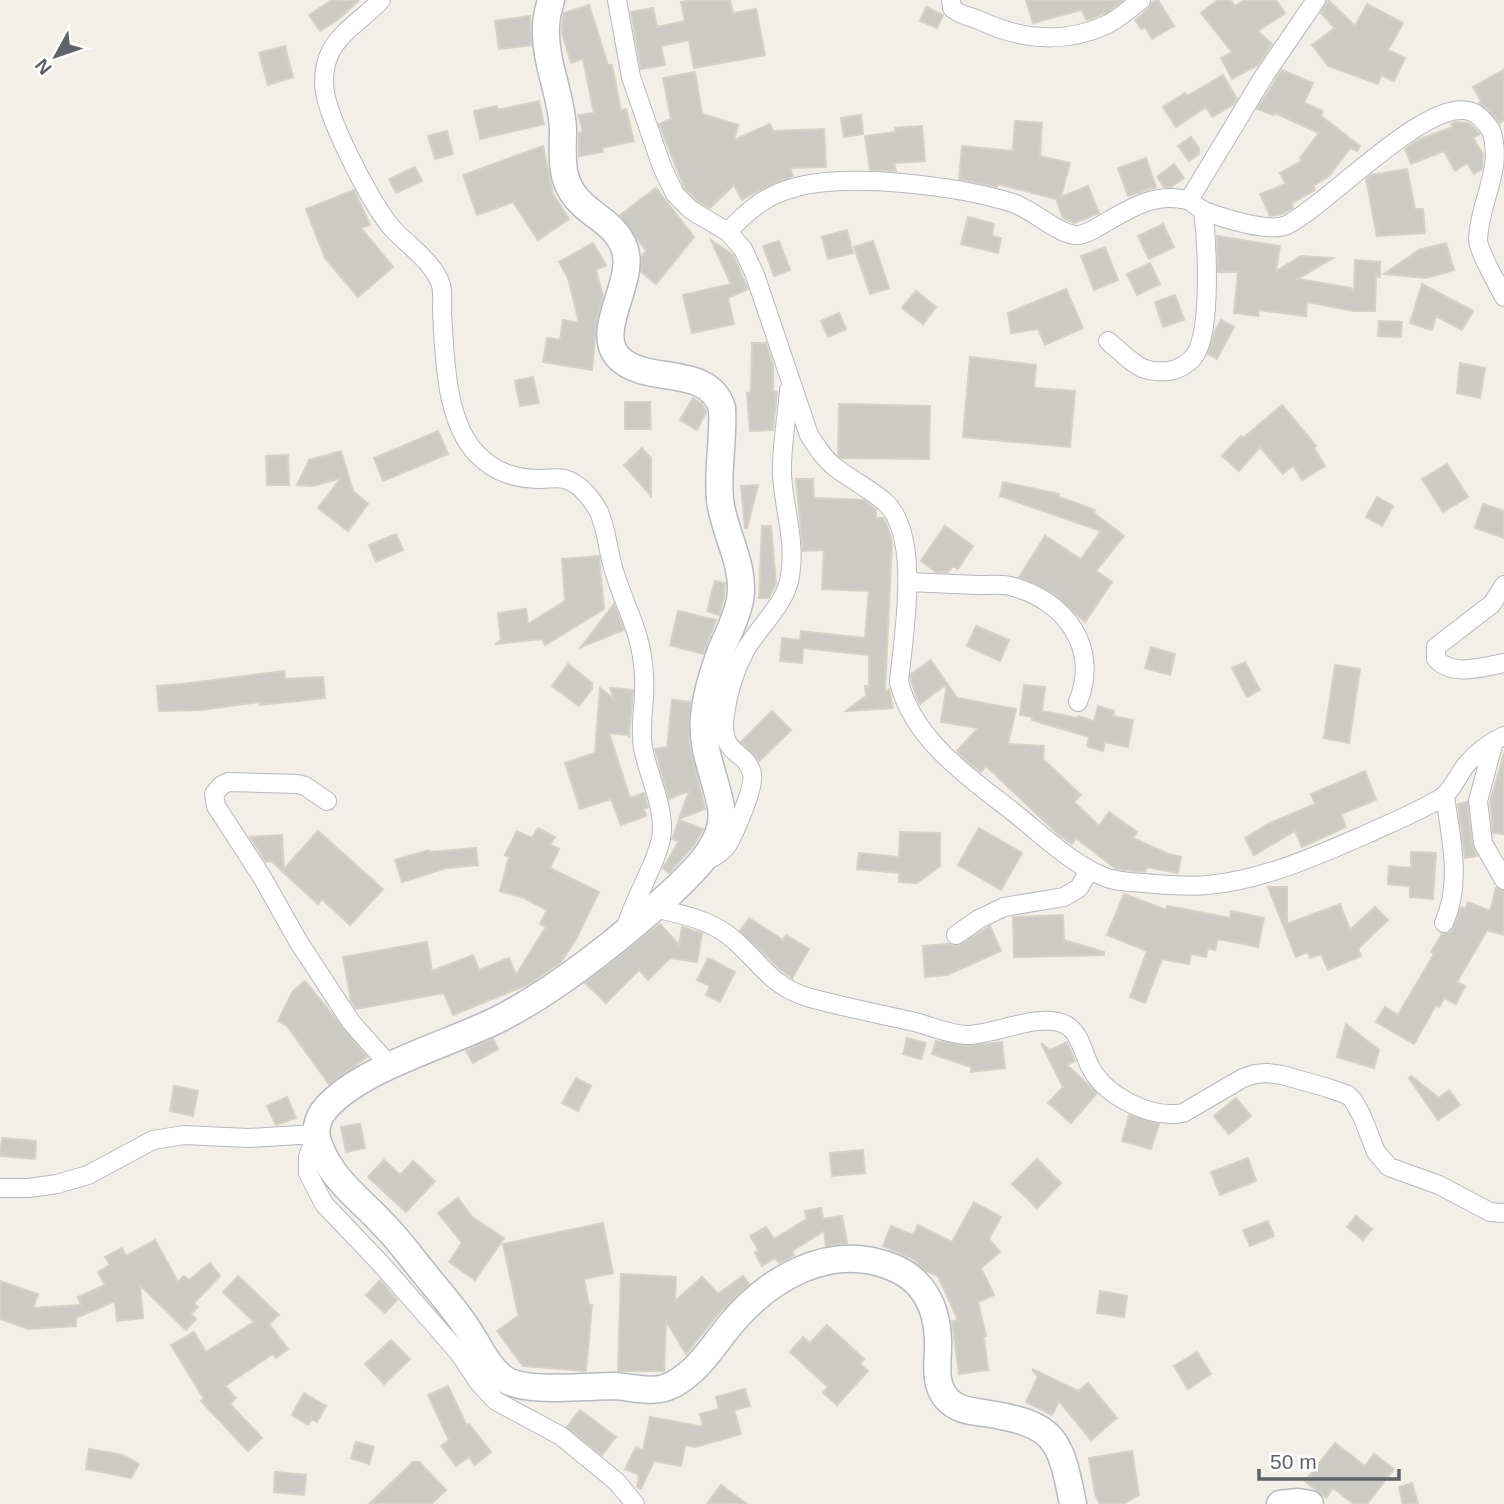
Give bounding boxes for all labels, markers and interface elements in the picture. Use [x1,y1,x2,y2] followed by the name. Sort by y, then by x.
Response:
[21,21,91,91] north arrow
[31,55,56,79] text: N
[1259,1438,1399,1482] scale bar
[1270,1450,1317,1473] text: 50 m

